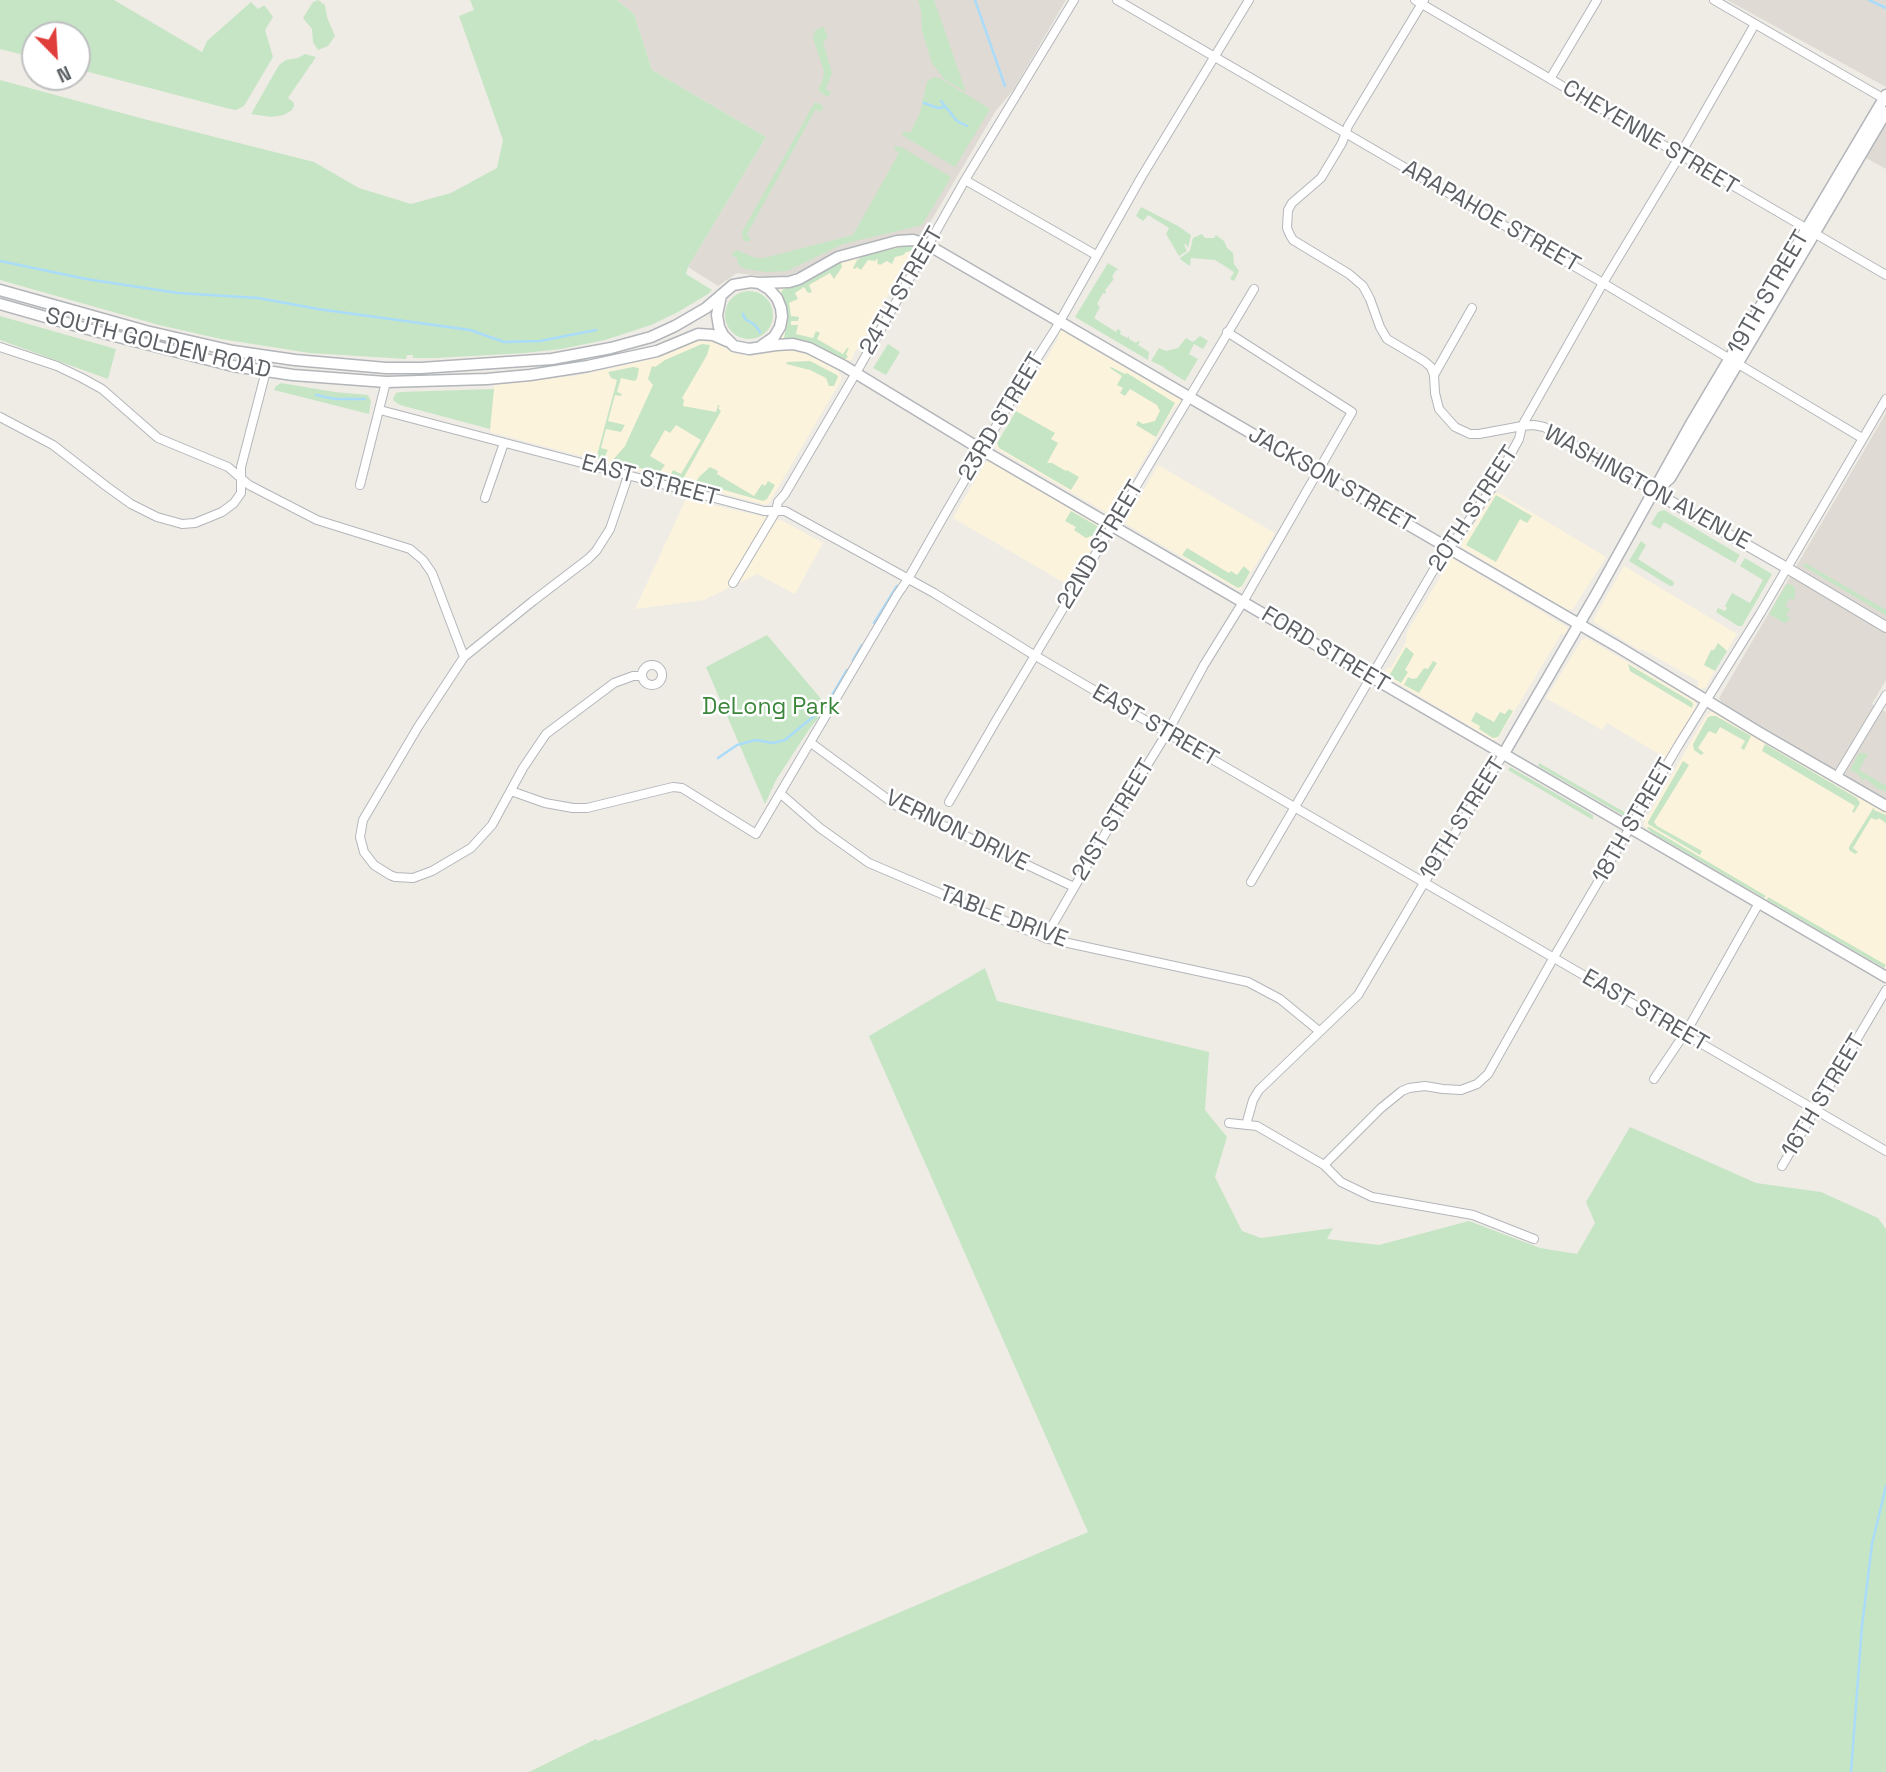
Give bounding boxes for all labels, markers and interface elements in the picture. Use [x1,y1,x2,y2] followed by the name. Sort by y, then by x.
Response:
[21,21,91,91] north arrow
[53,60,75,88] text: N
[1557,75,1743,201] street label: CHEYENNE STREET
[1397,155,1585,279] street label: ARAPAHOE STREET
[854,222,950,360] street label: 24TH STREET
[1722,226,1816,360] street label: 19TH STREET
[42,303,274,385] street label: SOUTH GOLDEN ROAD
[953,348,1051,486] street label: 23RD STREET
[1539,420,1755,556] street label: WASHINGTON AVENUE
[1243,421,1419,539] street label: JACKSON STREET
[1423,441,1525,577] street label: 20TH STREET
[578,449,722,513] street label: EAST STREET
[1052,476,1150,614] street label: 22ND STREET
[1256,601,1394,699] street label: FORD STREET
[1087,679,1223,773] street label: EAST STREET
[702,694,840,722] park label: DeLong Park
[1414,753,1512,885] street label: 19TH STREET
[1067,754,1161,886] street label: 21ST STREET
[1587,754,1681,888] street label: 18TH STREET
[881,784,1033,878] street label: VERNON DRIVE
[935,880,1071,954] street label: TABLE DRIVE
[1577,964,1713,1058] street label: EAST STREET
[1776,1029,1872,1163] street label: 16TH STREET

